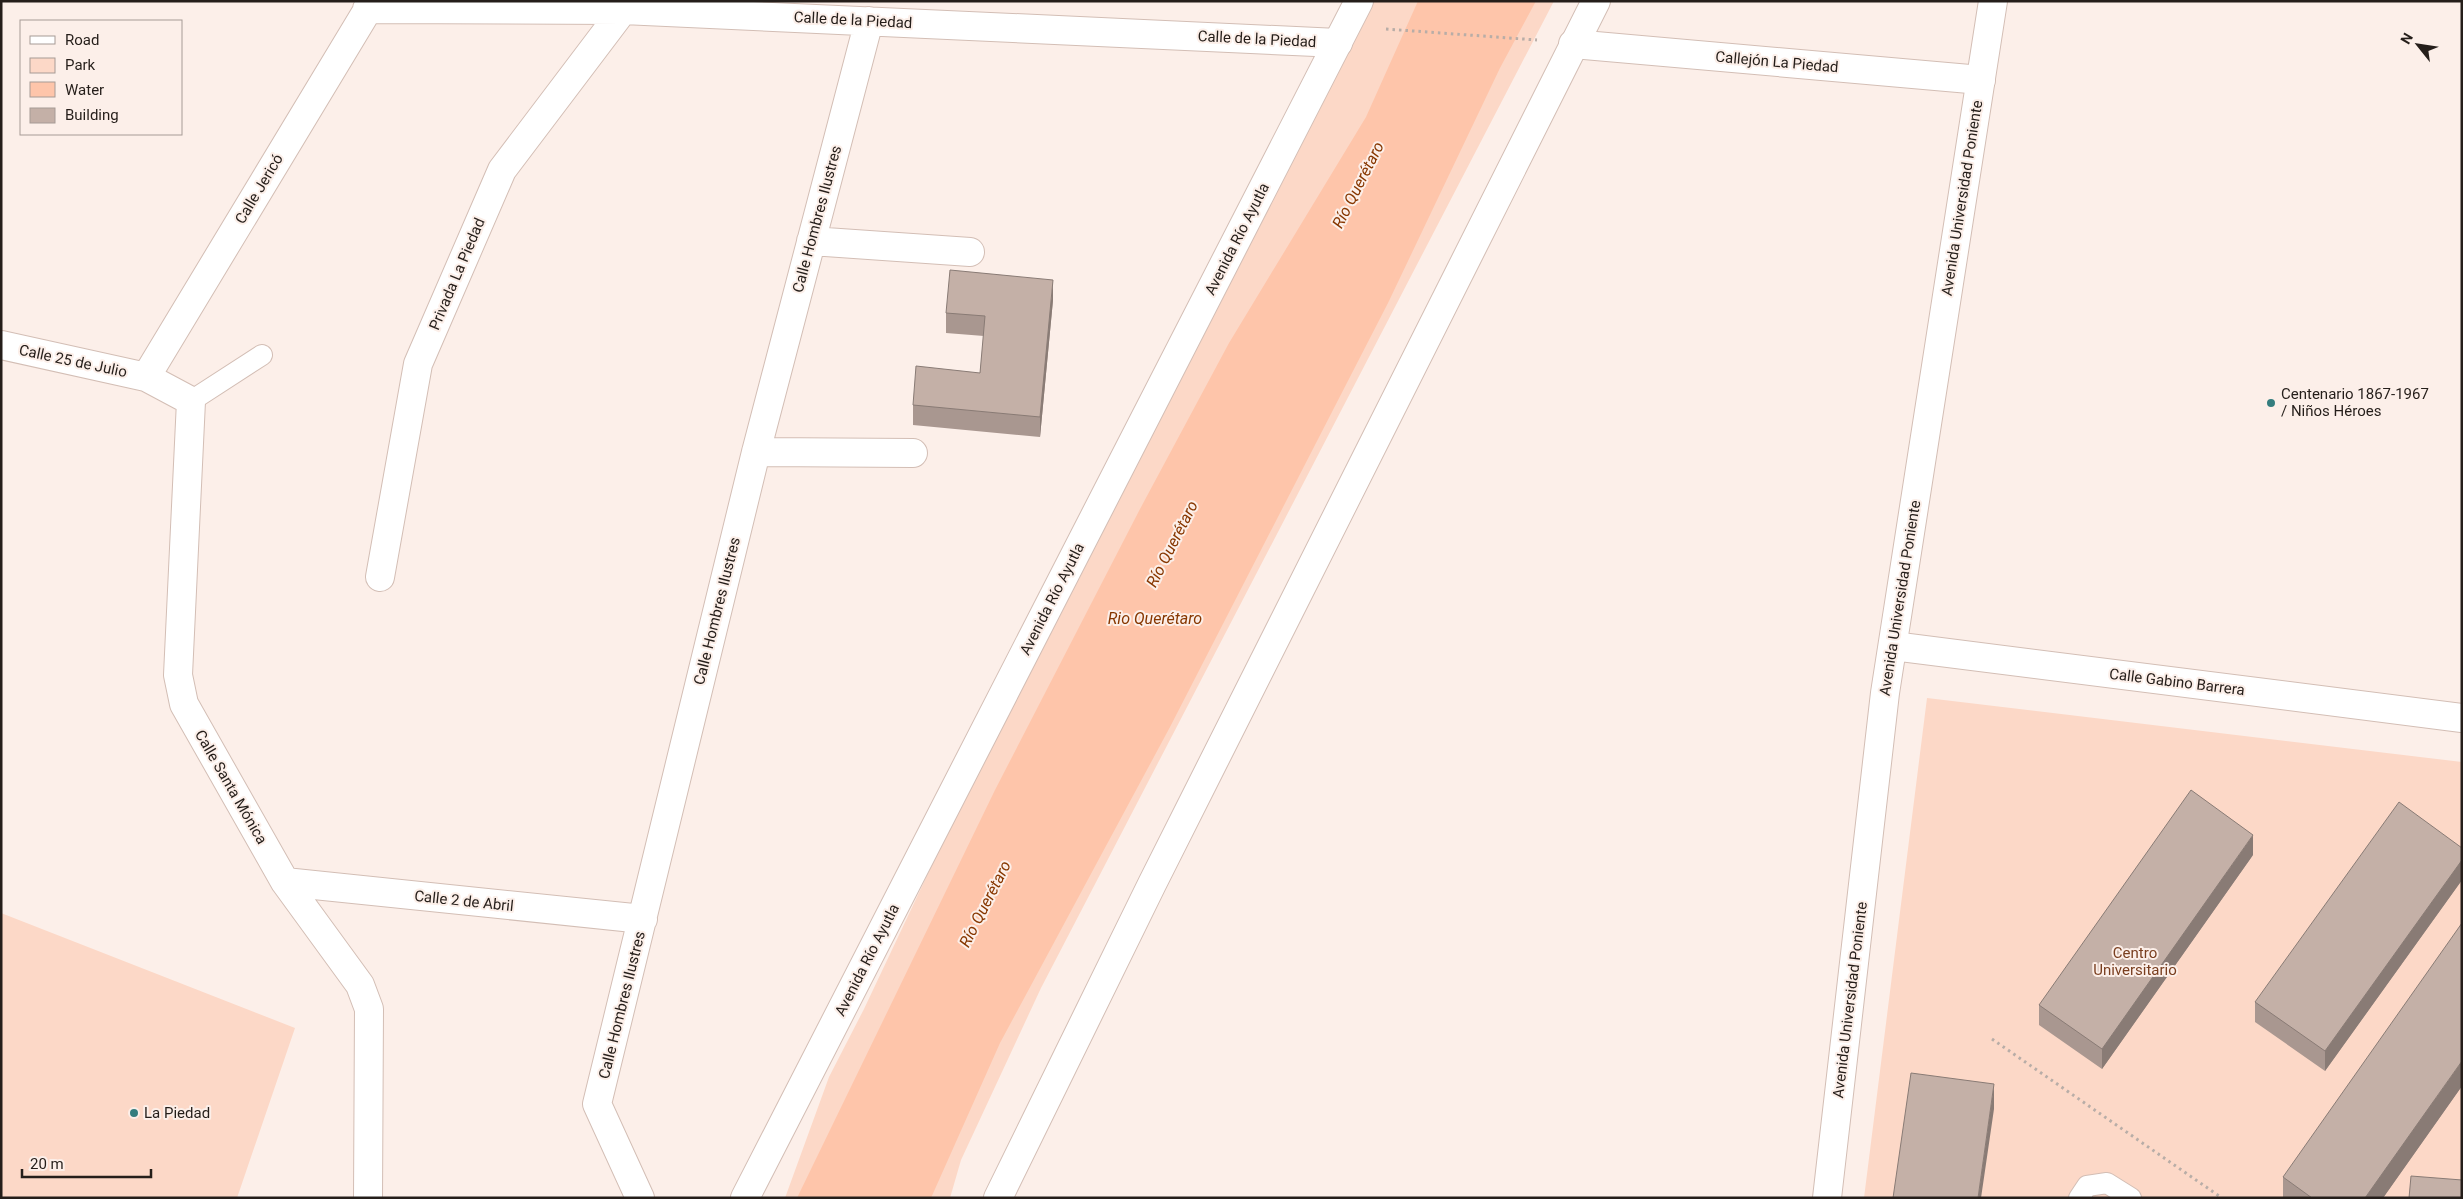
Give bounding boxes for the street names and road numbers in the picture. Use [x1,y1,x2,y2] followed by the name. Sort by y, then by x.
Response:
[793,8,913,32] street label: Calle de la Piedad
[1197,27,1317,51] street label: Calle de la Piedad
[1715,48,1839,76] street label: Callejón La Piedad
[1938,99,1986,297] street label: Avenida Universidad Poniente
[789,144,845,294] street label: Calle Hombres Ilustres
[231,151,287,227] street label: Calle Jericó
[1201,180,1273,298] street label: Avenida Río Ayutla
[425,215,489,333] street label: Privada La Piedad
[17,341,129,381] street label: Calle 25 de Julio
[1876,499,1924,697] street label: Avenida Universidad Poniente
[690,535,744,687] street label: Calle Hombres Ilustres
[1016,540,1088,658] street label: Avenida Río Ayutla
[2108,665,2246,699] street label: Calle Gabino Barrera
[191,727,271,847] street label: Calle Santa Mónica
[413,887,515,915] street label: Calle 2 de Abril
[831,901,903,1019] street label: Avenida Río Ayutla
[1829,901,1871,1099] street label: Avenida Universidad Poniente
[595,929,649,1081] street label: Calle Hombres Ilustres

